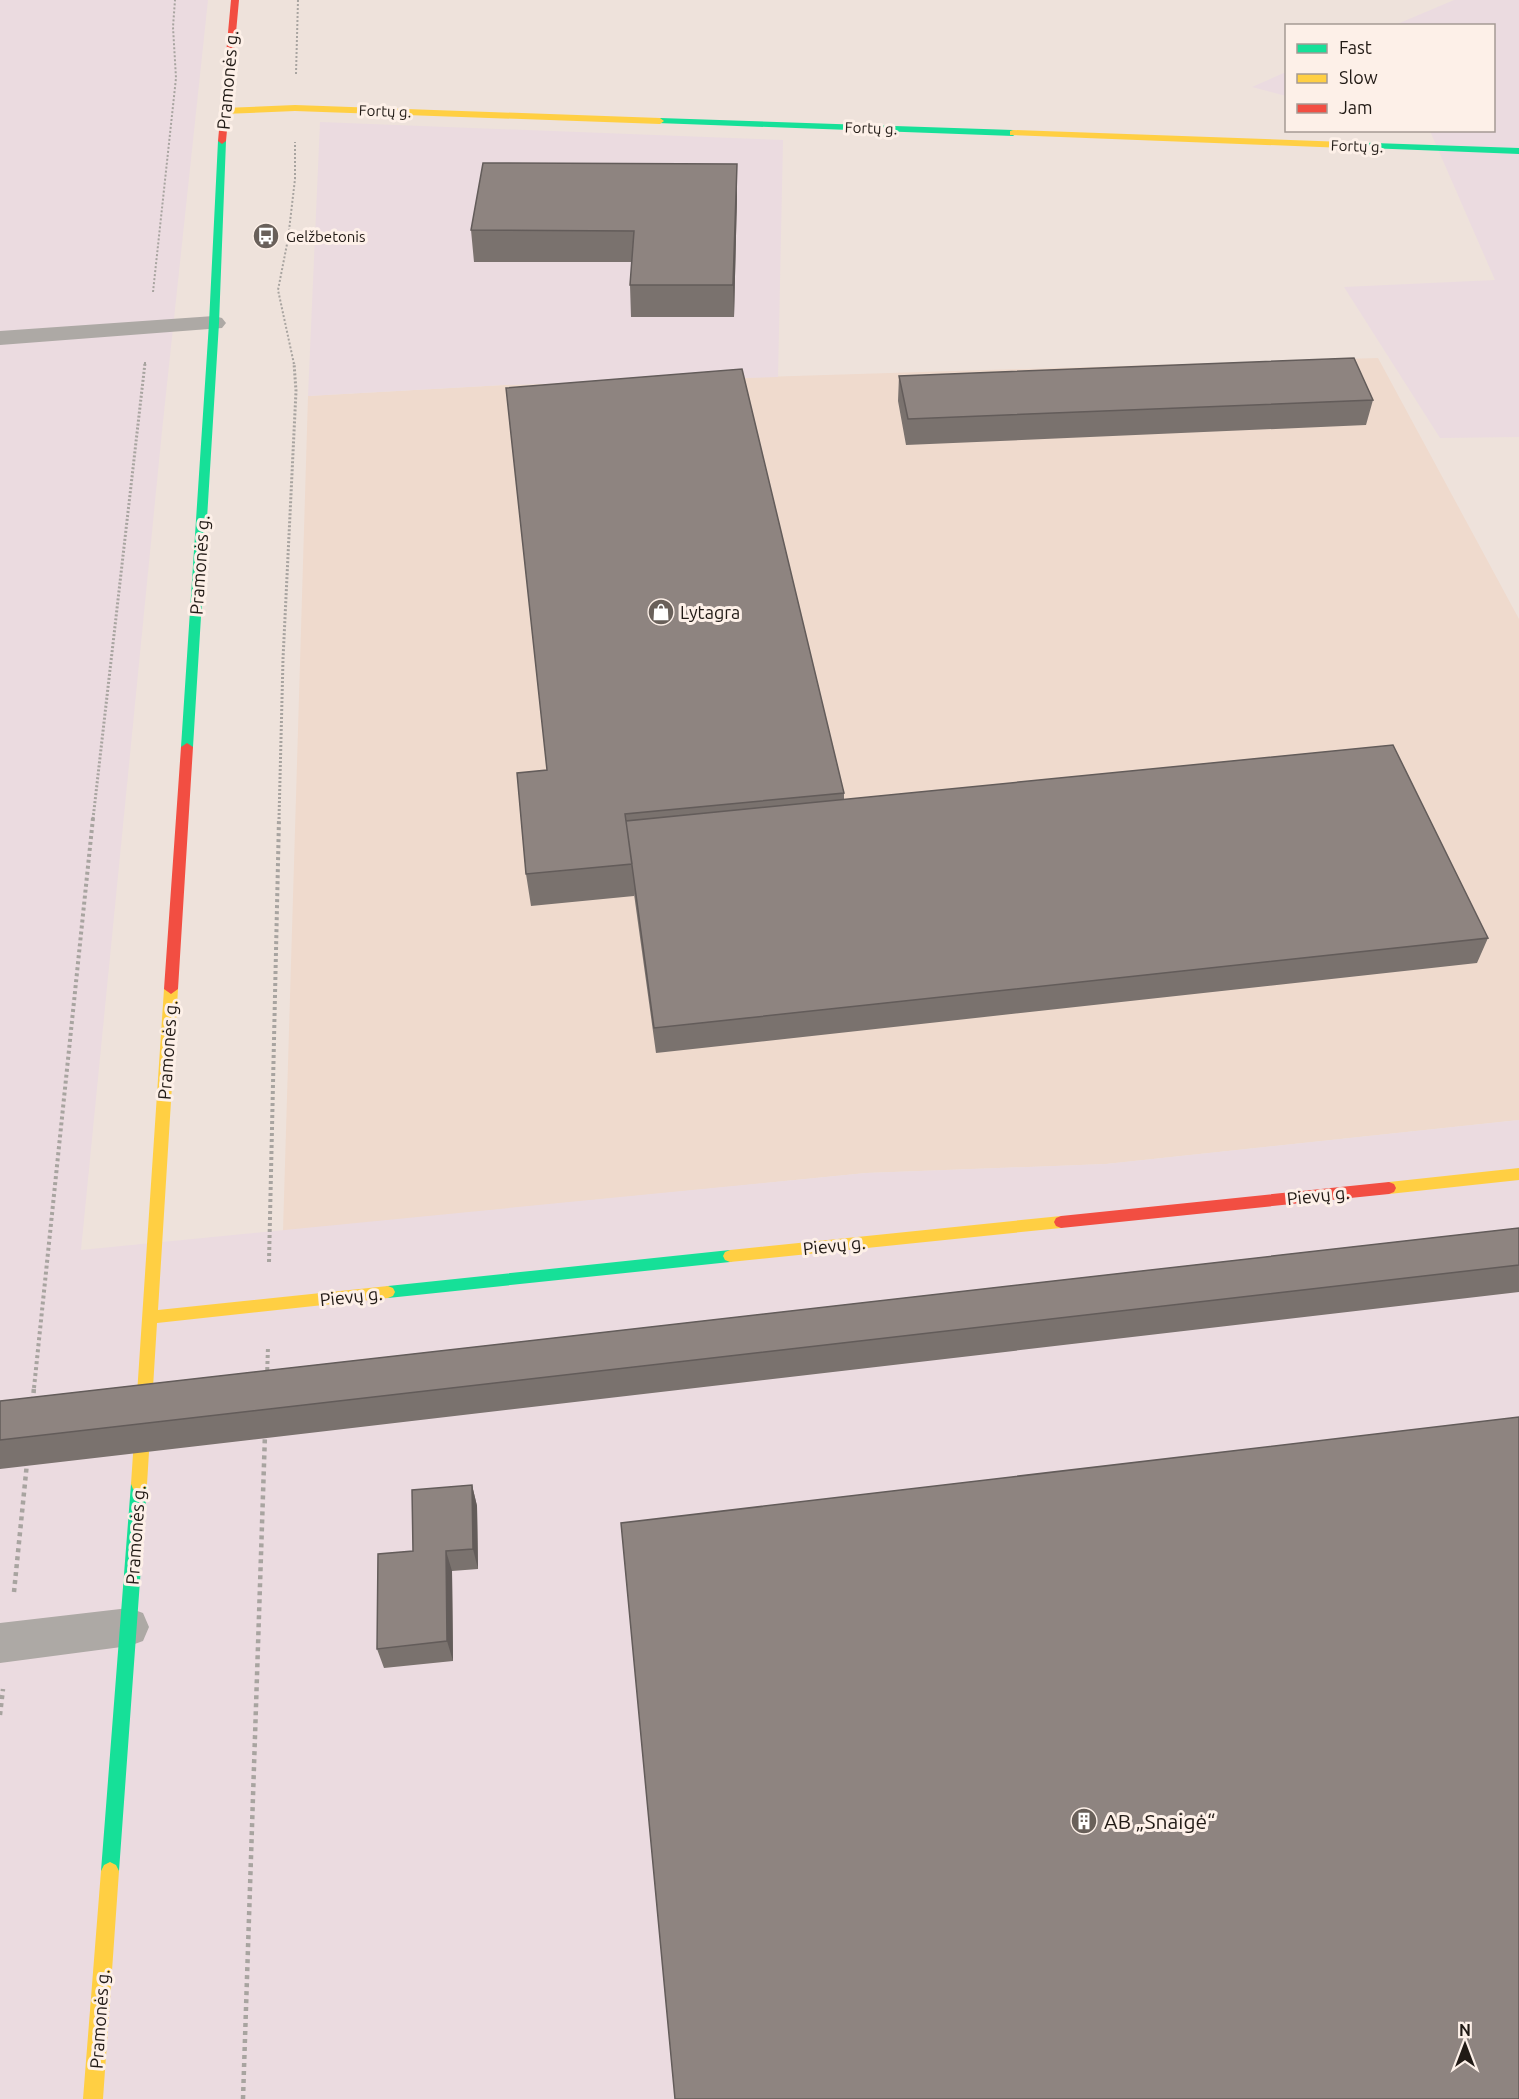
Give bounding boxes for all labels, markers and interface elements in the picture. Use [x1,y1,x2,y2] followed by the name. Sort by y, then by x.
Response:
[1285,24,1495,132] legend
[213,29,241,131] street label: Pramonės g.
[1339,37,1372,57] text: Fast
[1339,67,1378,87] text: Slow
[1339,97,1373,117] text: Jam
[358,102,412,120] street label: Fortų g.
[844,119,898,137] street label: Fortų g.
[1330,137,1384,155] street label: Fortų g.
[251,221,281,251] bus stop icon: Gelžbetonis
[286,228,366,245] place label: Gelžbetonis
[186,515,212,615] street label: Pramonės g.
[646,597,676,627] shop icon: Lytagra
[680,602,740,622] place label: Lytagra
[154,1000,180,1100] street label: Pramonės g.
[1286,1182,1350,1208] street label: Pievų g.
[802,1232,866,1258] street label: Pievų g.
[319,1283,383,1309] street label: Pievų g.
[122,1485,148,1585] street label: Pramonės g.
[1069,1806,1099,1836] building icon: AB „Snaigė“
[1104,1809,1215,1833] place label: AB „Snaigė“
[86,1969,112,2069] street label: Pramonės g.
[1435,2015,1495,2075] north arrow
[1459,2021,1471,2039] text: N

